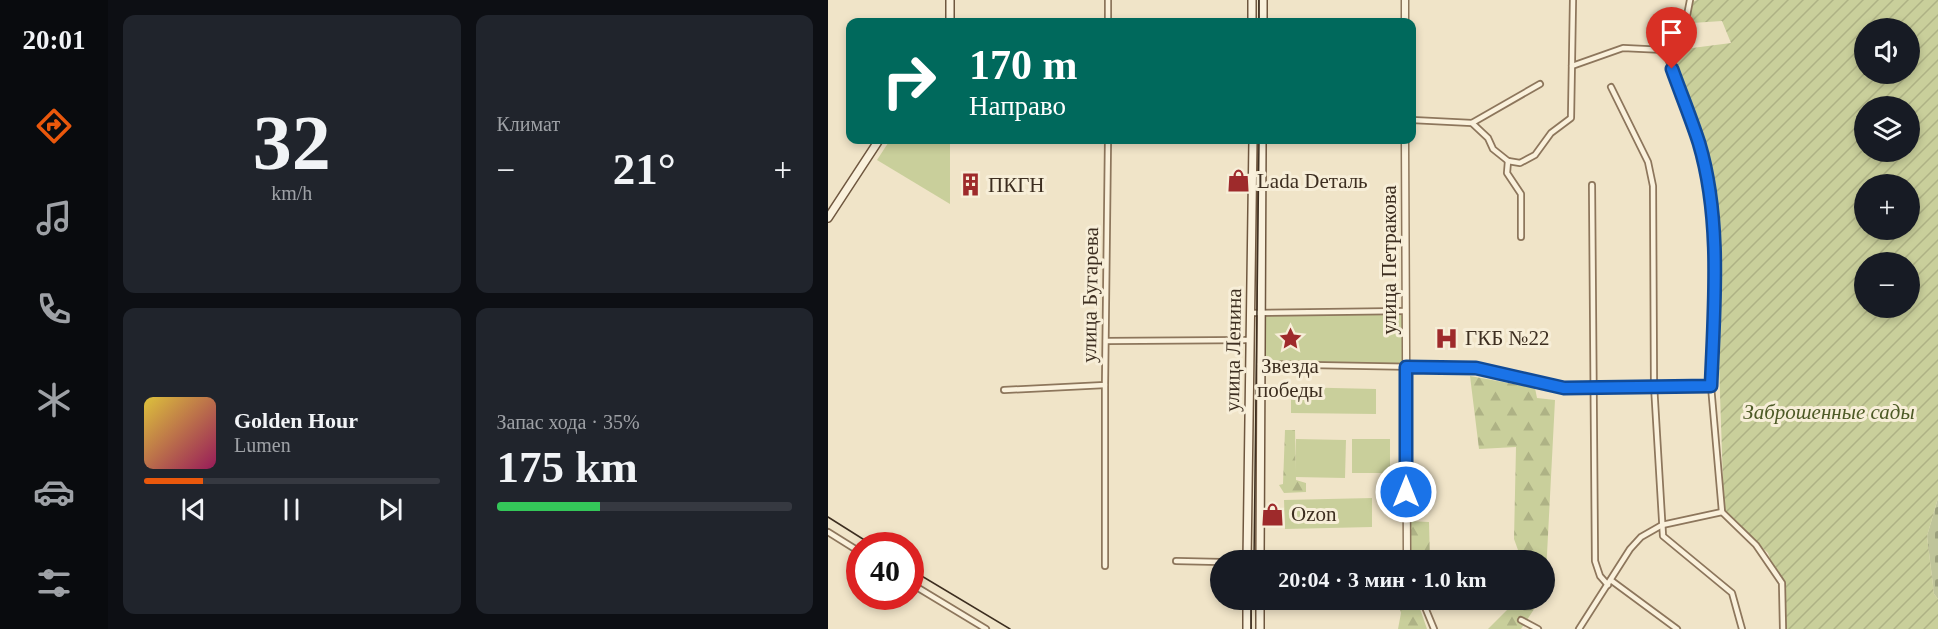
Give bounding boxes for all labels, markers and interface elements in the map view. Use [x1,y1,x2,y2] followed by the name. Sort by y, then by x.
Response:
[1646,7,1697,69] pin
[1655,16,1688,49] icon: arrive
[1854,18,1920,318] map controls
[1854,18,1920,84] button: sound
[23,25,86,55] text: 20:01
[870,42,948,120] icon: right
[969,42,1078,88] text: 170 m
[969,91,1066,121] text: Направо
[1854,96,1920,162] button: layers
[253,99,331,186] text: 32
[33,105,75,147] icon: directions
[497,113,560,135] text: Климат
[613,144,676,194] text: 21°
[497,152,515,188] text: −
[773,152,792,188] text: +
[1226,168,1252,194] shop icon: Lada Dеталь
[1257,169,1368,193] place label: Lada Dеталь
[957,172,983,198] building icon: ПКГН
[988,173,1044,197] place label: ПКГН
[1854,174,1920,240] button: +
[271,182,312,204] text: km/h
[1377,185,1401,335] street label: улица Петракова
[33,197,75,239] icon: music
[1077,226,1103,363] street label: улица Бугарева
[1854,252,1920,318] button: −
[1220,287,1246,412] street label: улица Ленина
[33,288,75,330] icon: phone
[1277,325,1303,351] place icon: Звезда победы
[1434,325,1460,351] hospital icon: ГКБ №22
[1465,326,1550,350] place label: ГКБ №22
[1257,354,1323,402] place label: Звезда победы
[33,379,75,421] icon: climate
[1743,400,1915,424] park label: Заброшенные сады
[234,408,358,433] text: Golden Hour
[497,411,640,433] text: Запас хода · 35%
[234,434,291,456] text: Lumen
[497,442,638,492] text: 175 km
[1374,460,1438,524] position arrow
[33,471,75,513] icon: car
[177,493,210,526] icon: previous
[275,493,308,526] icon: pause
[374,493,407,526] icon: next
[1260,501,1286,527] shop icon: Ozon
[1291,502,1337,526] place label: Ozon
[846,532,924,610] speed limit sign: 40
[33,562,75,604] icon: filters
[1278,567,1487,592] text: 20:04 · 3 мин · 1.0 km

